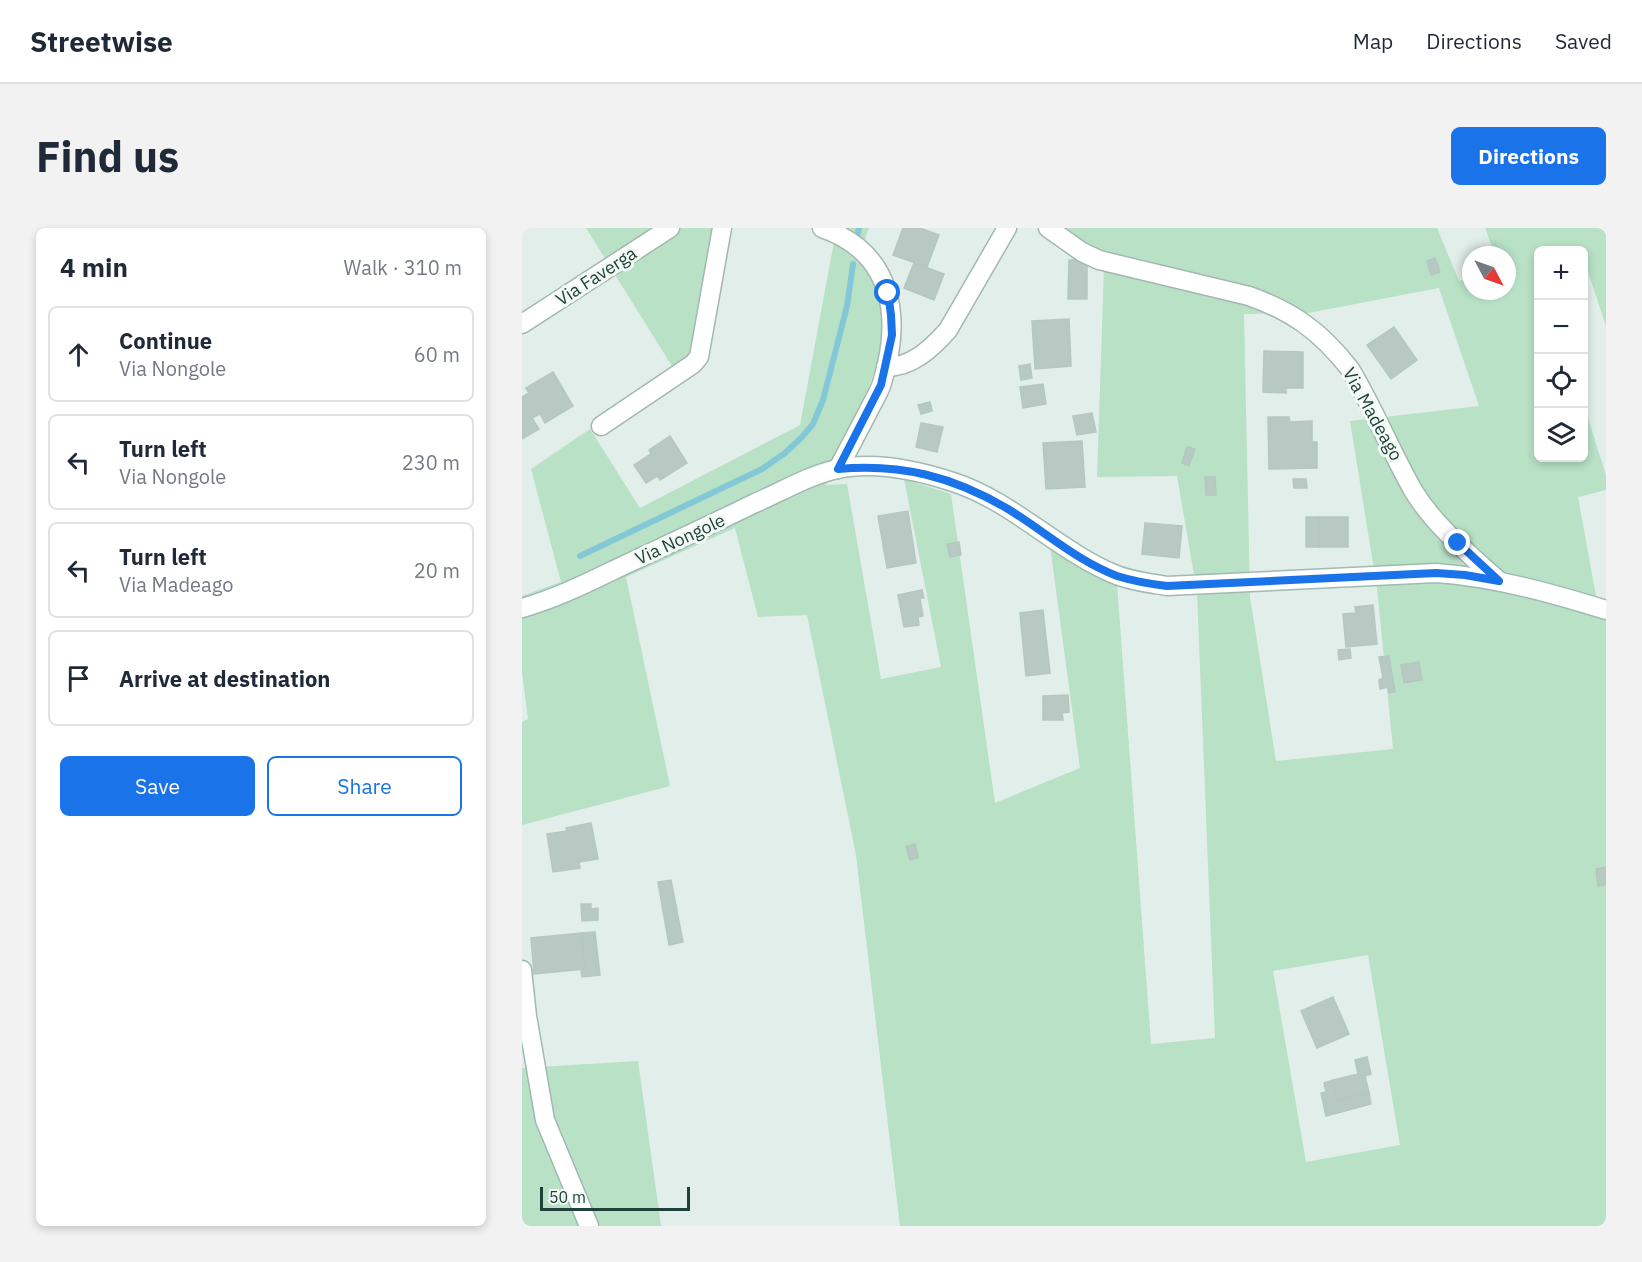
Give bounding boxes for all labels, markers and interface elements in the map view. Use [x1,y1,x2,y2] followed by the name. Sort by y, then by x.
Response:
[30,23,173,60] text: Streetwise
[1353,27,1393,55] text: Map
[1426,27,1522,55] text: Directions
[1555,27,1612,55] text: Saved
[1451,127,1606,185] button: Directions
[36,129,179,184] text: Find us
[551,241,641,311] street label: Via Faverga
[1462,246,1516,300] north arrow
[1534,246,1588,462] map controls
[1534,246,1588,300] button: +
[60,250,128,284] text: 4 min
[344,254,462,281] text: Walk · 310 m
[874,279,900,305] route start
[1534,300,1588,354] button: −
[119,326,212,355] text: Continue
[62,338,95,371] icon: ahead
[414,341,460,368] text: 60 m
[1534,354,1588,408] button: locate
[119,355,226,382] text: Via Nongole
[1338,363,1408,465] street label: Via Madeago
[1534,408,1588,462] button: layers
[119,434,207,463] text: Turn left
[62,446,95,479] icon: left
[402,449,460,476] text: 230 m
[119,463,226,490] text: Via Nongole
[631,508,729,570] street label: Via Nongole
[1444,529,1470,555] route end
[119,542,207,571] text: Turn left
[62,554,95,587] icon: left
[414,557,460,584] text: 20 m
[119,571,233,598] text: Via Madeago
[62,662,95,695] icon: arrive
[119,664,330,693] text: Arrive at destination
[60,756,255,816] button: Save
[267,756,462,816] button: Share
[540,1184,690,1212] scale bar
[549,1187,586,1207] text: 50 m

